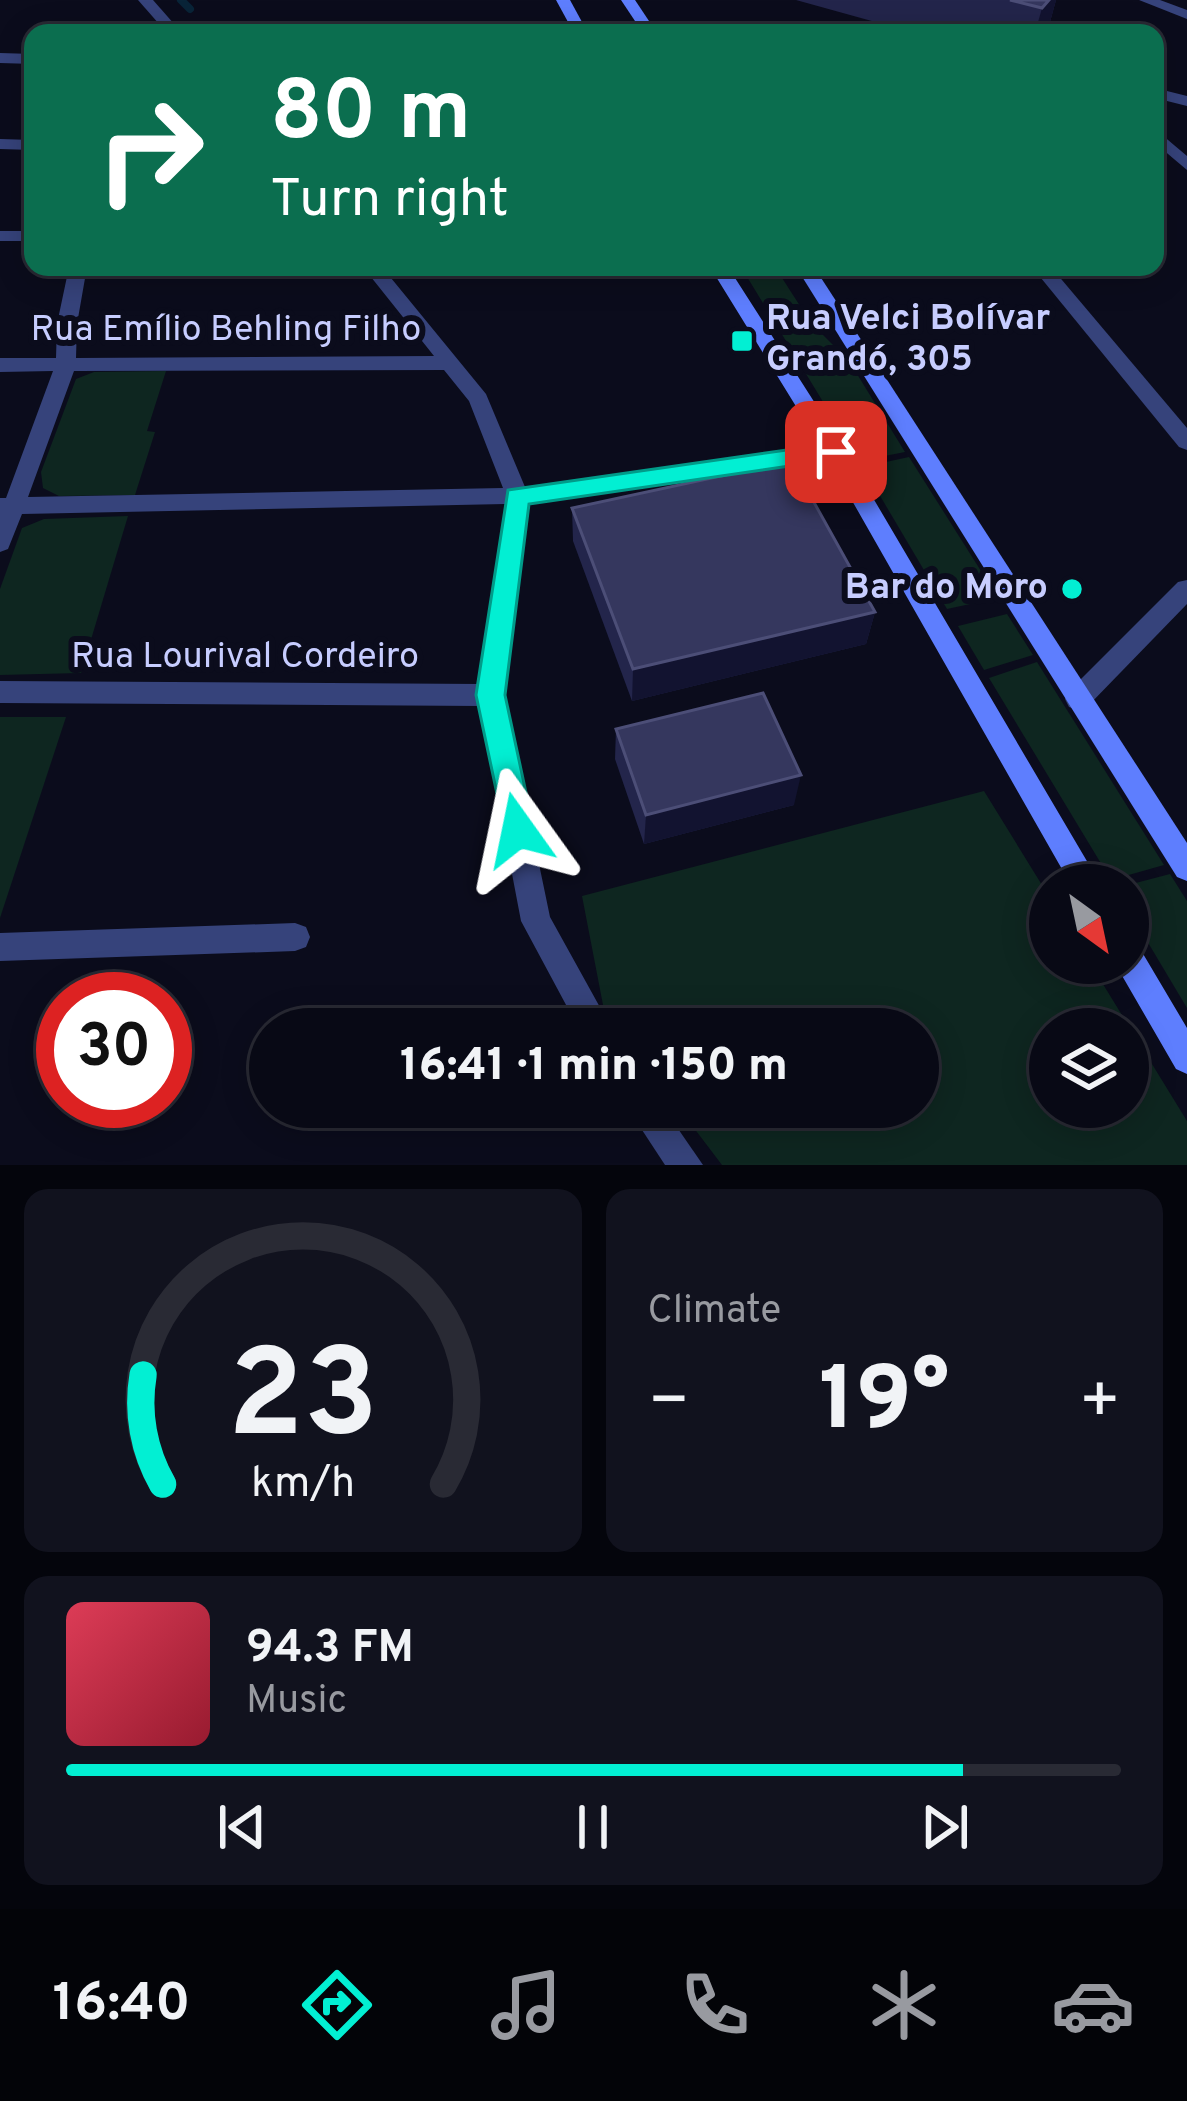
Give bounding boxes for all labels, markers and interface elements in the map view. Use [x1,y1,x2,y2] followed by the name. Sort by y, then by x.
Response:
[270,63,471,169] text: 80 m
[72,72,228,228] icon: right
[270,167,509,236] text: Turn right
[766,297,1050,384] place label: Rua Velci Bolívar Grandó, 305
[31,308,421,354] street label: Rua Emílio Behling Filho
[729,328,755,354] marker: Rua Velci Bolívar Grandó, 305
[785,401,887,503] pin
[803,419,869,485] icon: arrive
[845,566,1048,612] place label: Bar do Moro
[1059,576,1085,602] marker: Bar do Moro
[71,635,419,681] street label: Rua Lourival Cordeiro
[455,767,581,893] position arrow
[1029,864,1149,984] north arrow
[1029,864,1149,1128] map controls
[36,972,192,1128] speed limit sign: 30
[1029,1008,1149,1128] button: layers
[400,1039,788,1096] text: 16:41 · 1 min · 150 m
[648,1288,781,1337] text: Climate
[227,1323,378,1481] text: 23
[819,1348,949,1461] text: 19°
[648,1363,690,1446] text: −
[1078,1363,1121,1446] text: +
[251,1457,355,1511] text: km/h
[246,1621,414,1678] text: 94.3 FM
[246,1678,347,1727] text: Music
[209,1794,275,1860] icon: previous
[560,1794,626,1860] icon: pause
[912,1794,978,1860] icon: next
[295,1963,379,2047] icon: directions
[484,1963,568,2047] icon: music
[673,1963,757,2047] icon: phone
[862,1963,946,2047] icon: climate
[1051,1963,1135,2047] icon: car
[52,1971,191,2040] text: 16:40

